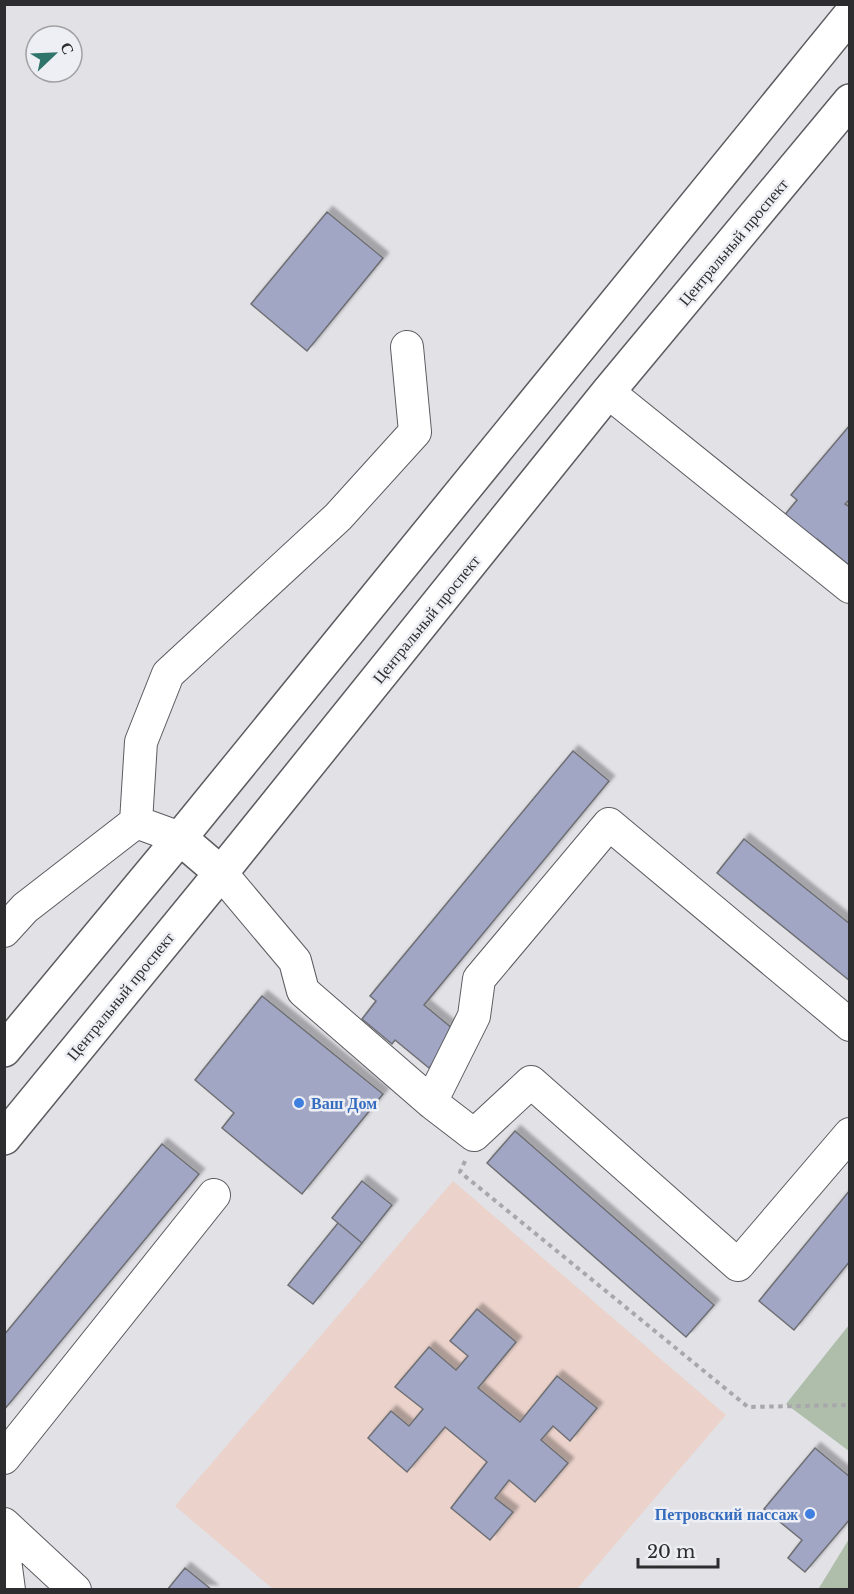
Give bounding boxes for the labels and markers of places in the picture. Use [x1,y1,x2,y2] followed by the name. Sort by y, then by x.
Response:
[311,1093,377,1113] place label: Ваш Дом
[292,1096,306,1110] marker: Ваш Дом
[655,1504,798,1524] place label: Петровский пассаж
[803,1507,817,1521] marker: Петровский пассаж

